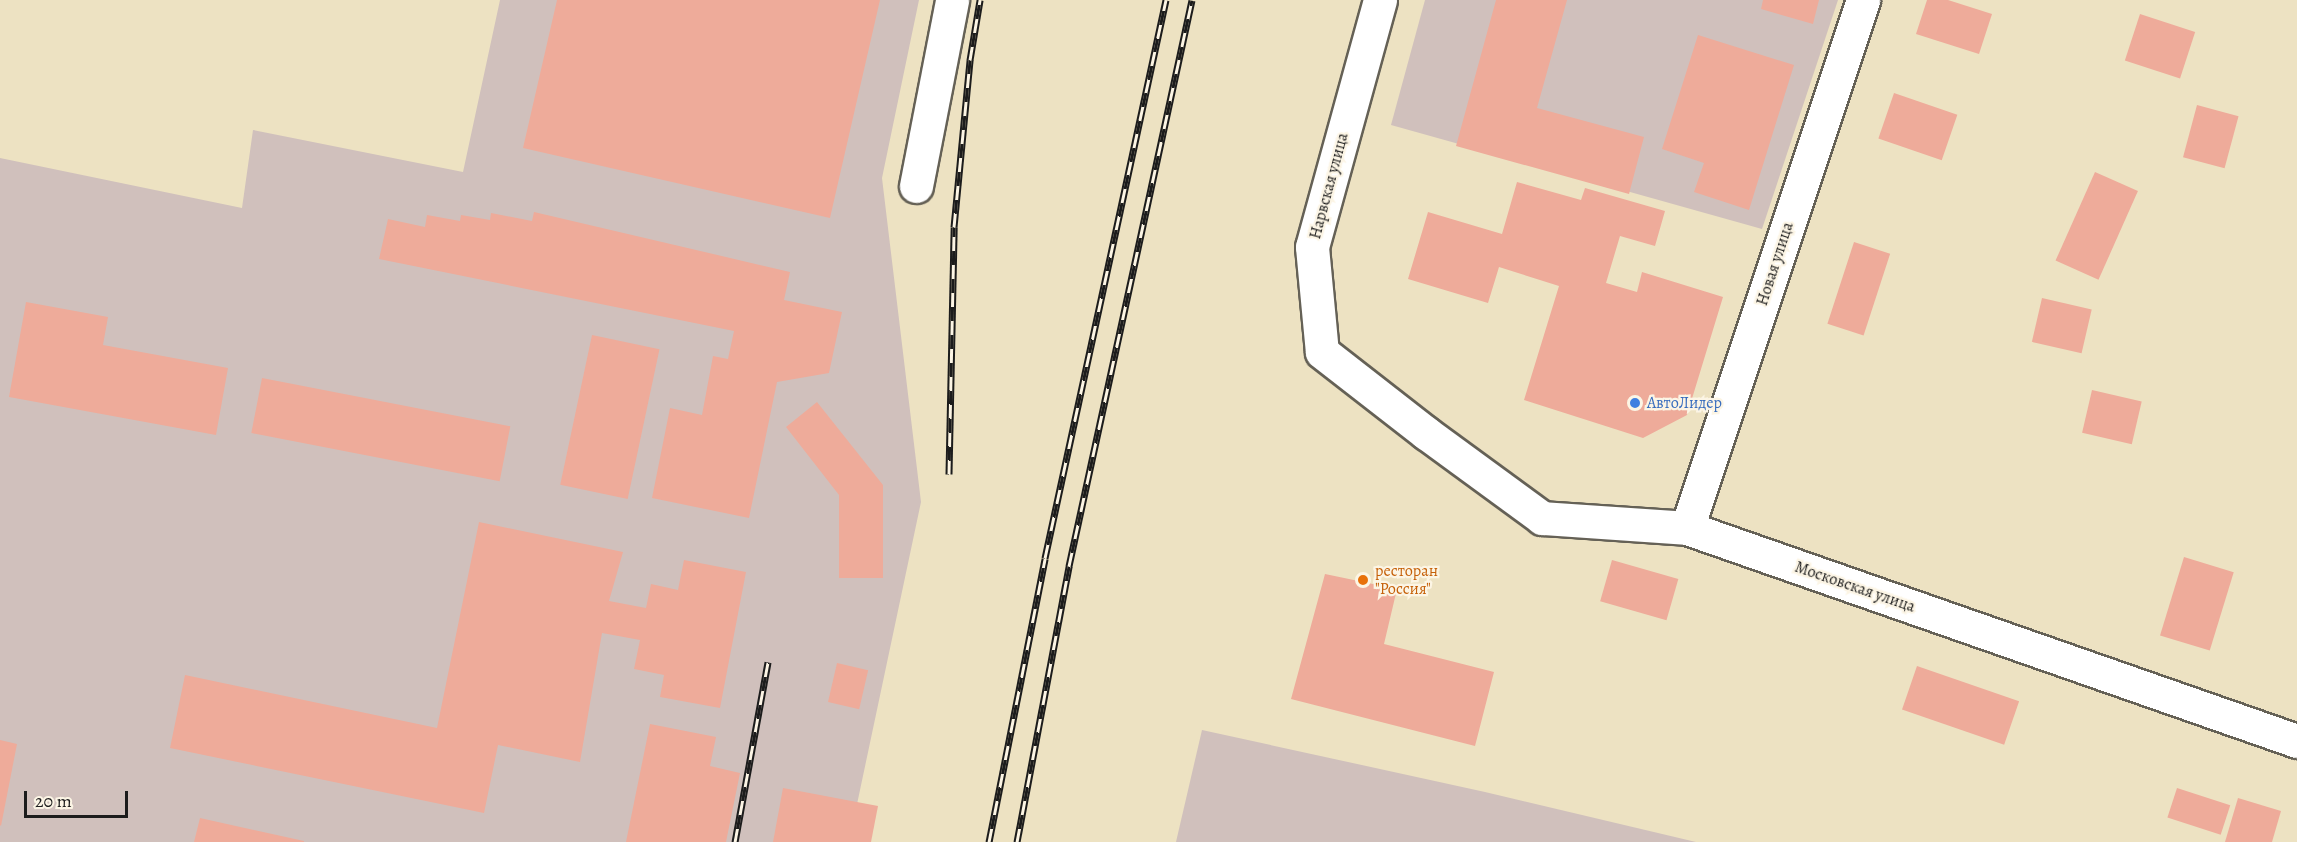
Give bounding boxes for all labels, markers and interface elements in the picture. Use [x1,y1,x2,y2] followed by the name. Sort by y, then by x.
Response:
[1306,131,1352,241] street label: Нарвская улица
[1752,220,1798,308] street label: Новая улица
[1647,393,1722,413] place label: АвтоЛидер
[1628,396,1642,410] marker: АвтоЛидер
[1792,557,1918,617] street label: Московская улица
[1375,561,1438,599] place label: ресторан "Россия"
[1356,573,1370,587] marker: ресторан "Россия"
[27,779,130,817] scale bar
[35,789,72,813] text: 20 m

